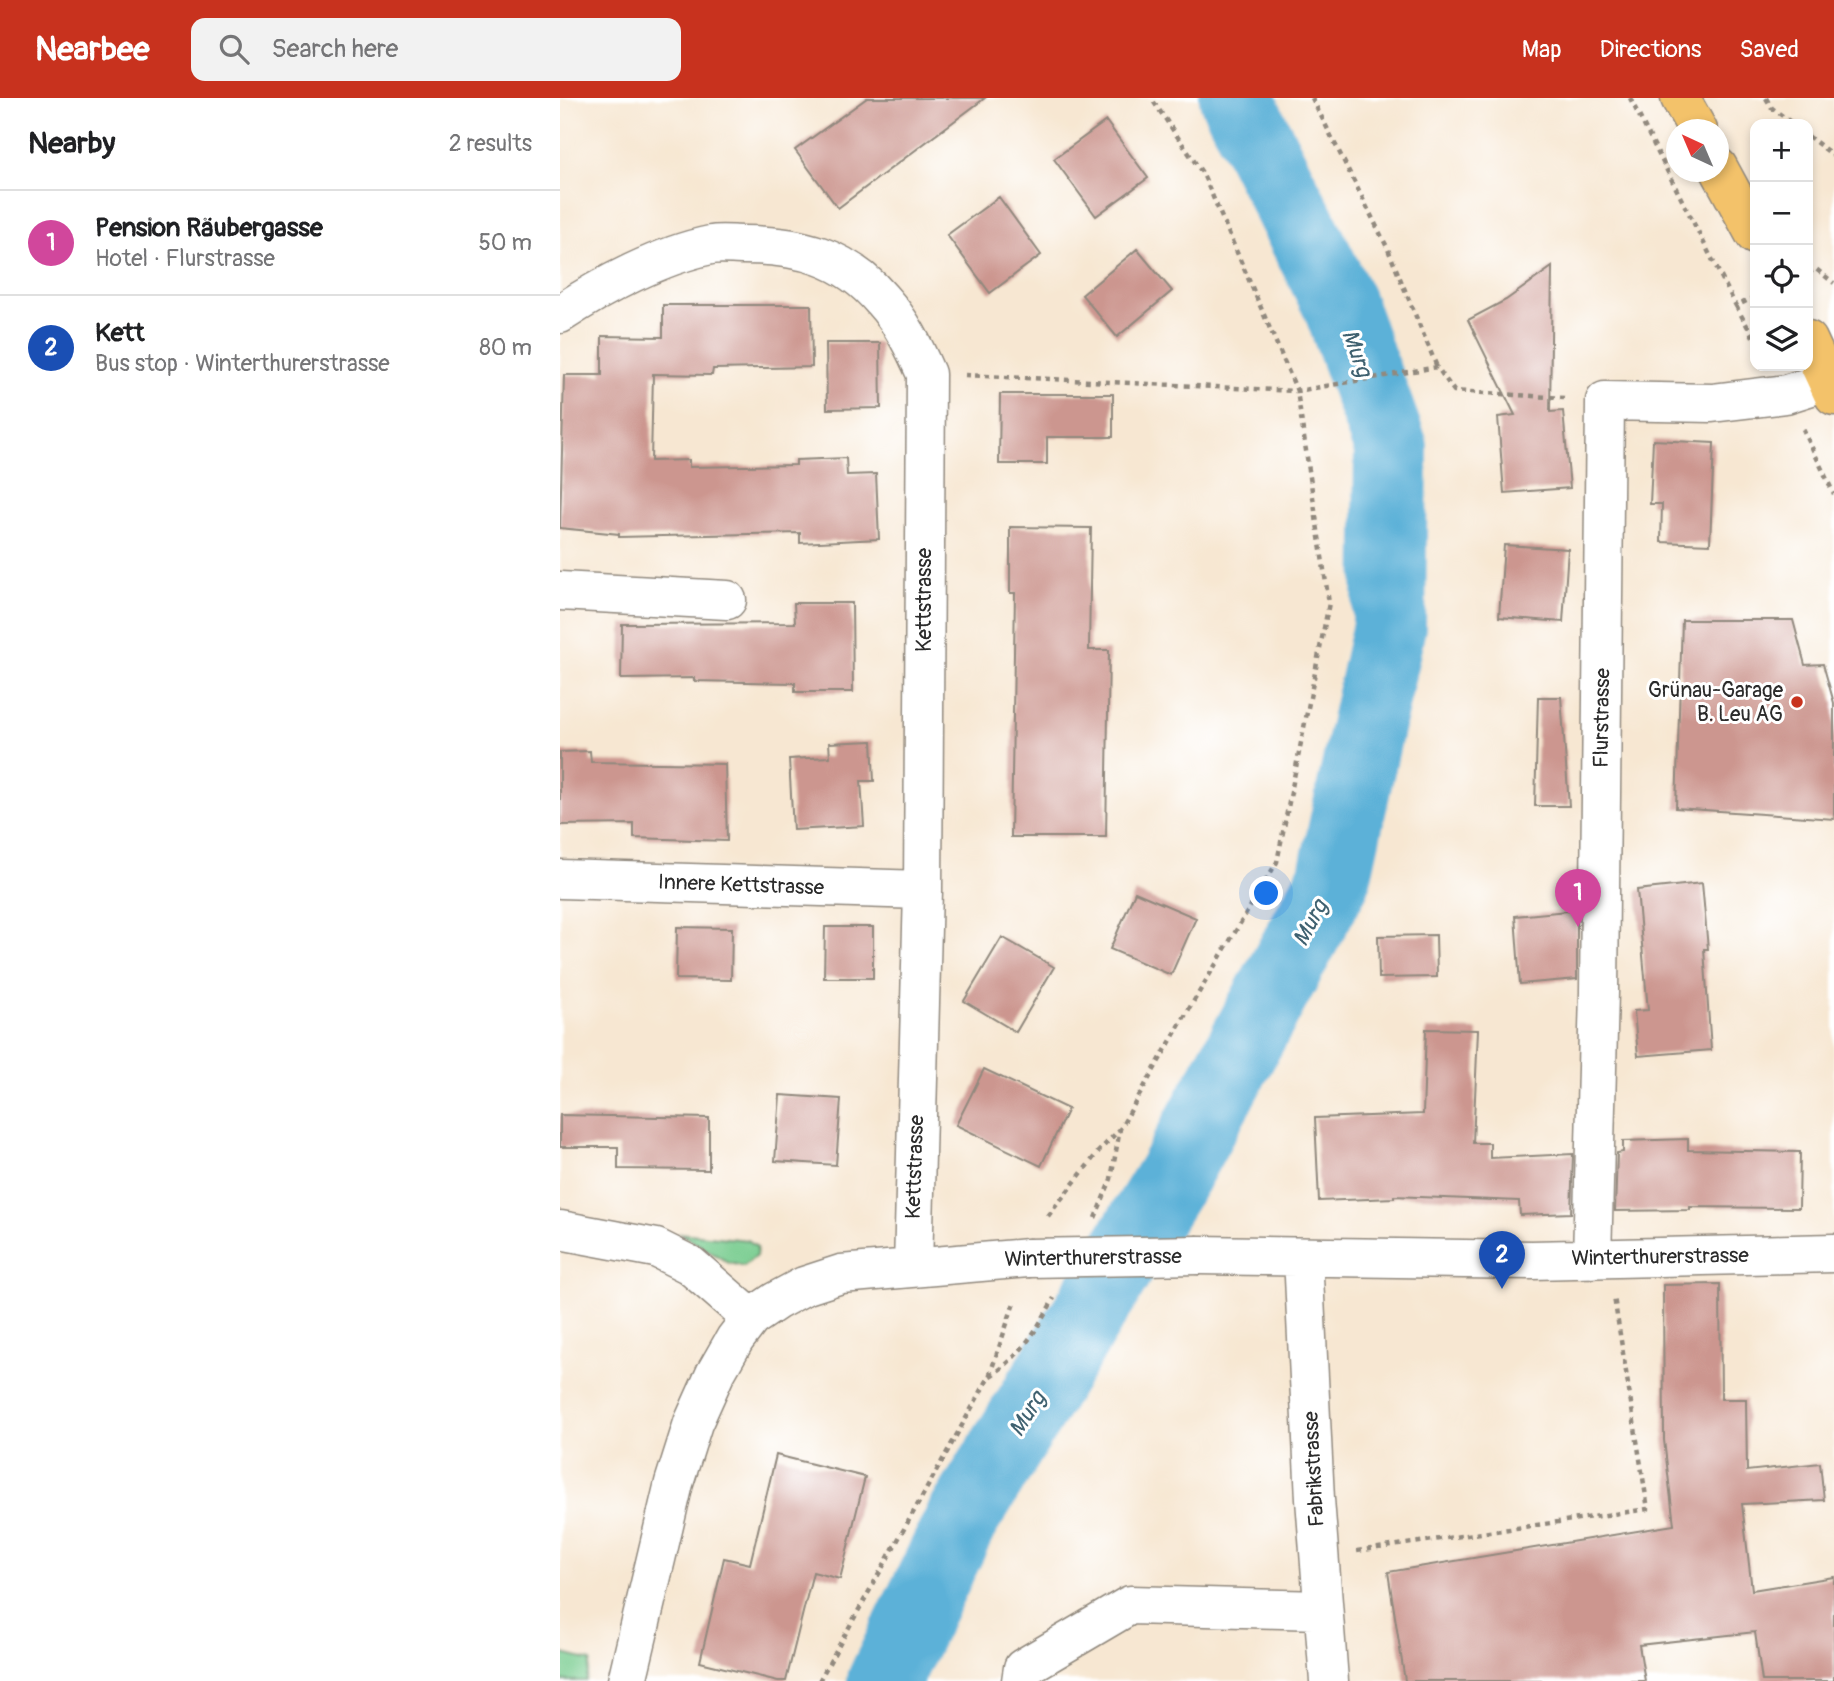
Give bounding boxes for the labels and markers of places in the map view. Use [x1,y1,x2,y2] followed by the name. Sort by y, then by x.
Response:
[1648,677,1784,728] place label: Grünau-Garage B. Leu AG
[1789,694,1805,710] marker: Grünau-Garage B. Leu AG
[1555,869,1601,927] pin: 1
[1479,1231,1525,1289] pin: 2

